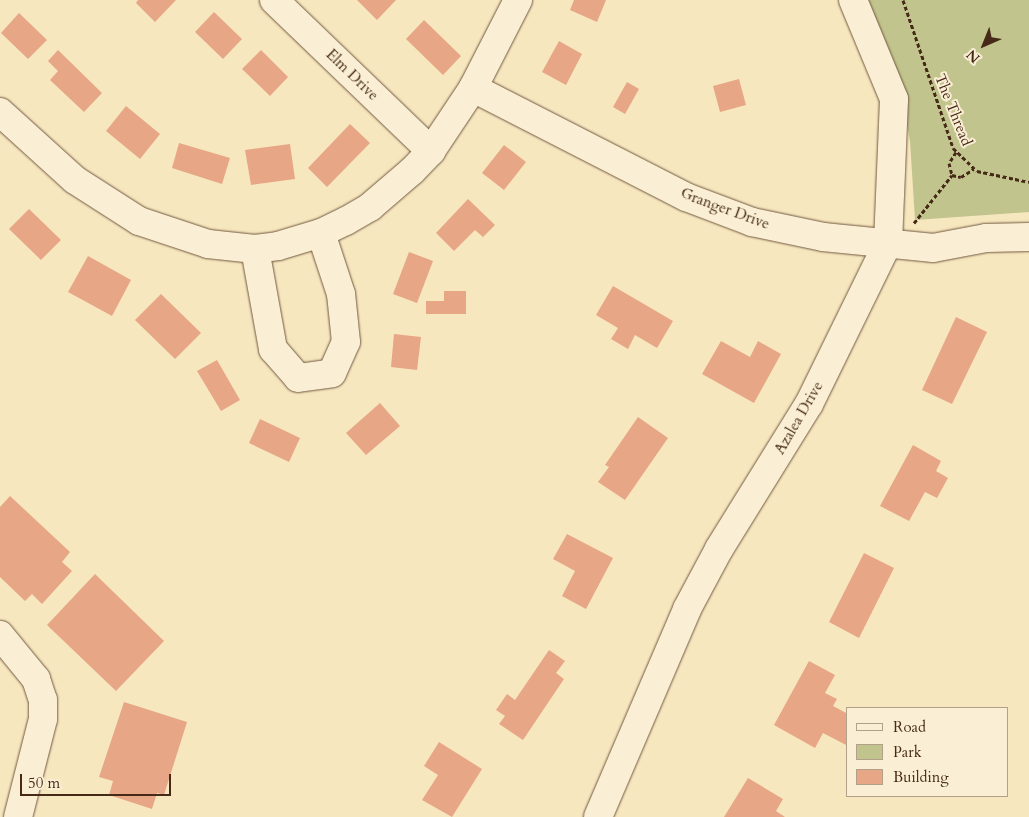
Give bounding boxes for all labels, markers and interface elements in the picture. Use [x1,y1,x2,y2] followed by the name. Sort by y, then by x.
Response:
[959,20,1009,70] north arrow
[962,45,984,67] text: N
[322,46,382,104] street label: Elm Drive
[930,71,976,149] street label: The Thread
[678,185,772,233] street label: Granger Drive
[771,378,827,458] street label: Azalea Drive
[846,707,1009,797] legend
[893,717,926,737] text: Road
[893,742,922,762] text: Park
[22,764,174,796] scale bar
[893,767,949,787] text: Building
[28,773,60,793] text: 50 m

